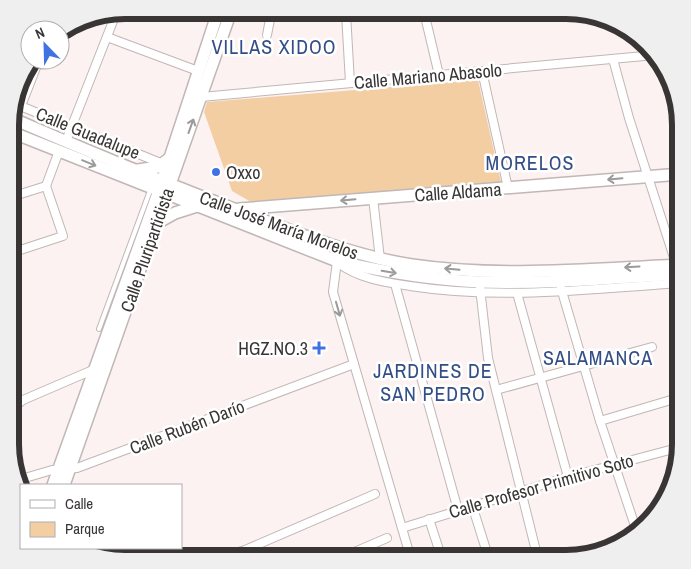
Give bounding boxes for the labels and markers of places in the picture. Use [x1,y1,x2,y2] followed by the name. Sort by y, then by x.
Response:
[226,160,260,185] place label: Oxxo
[210,166,222,178] marker: Oxxo
[238,336,308,361] place label: HGZ.NO.3
[312,341,326,355] marker: HGZ.NO.3

